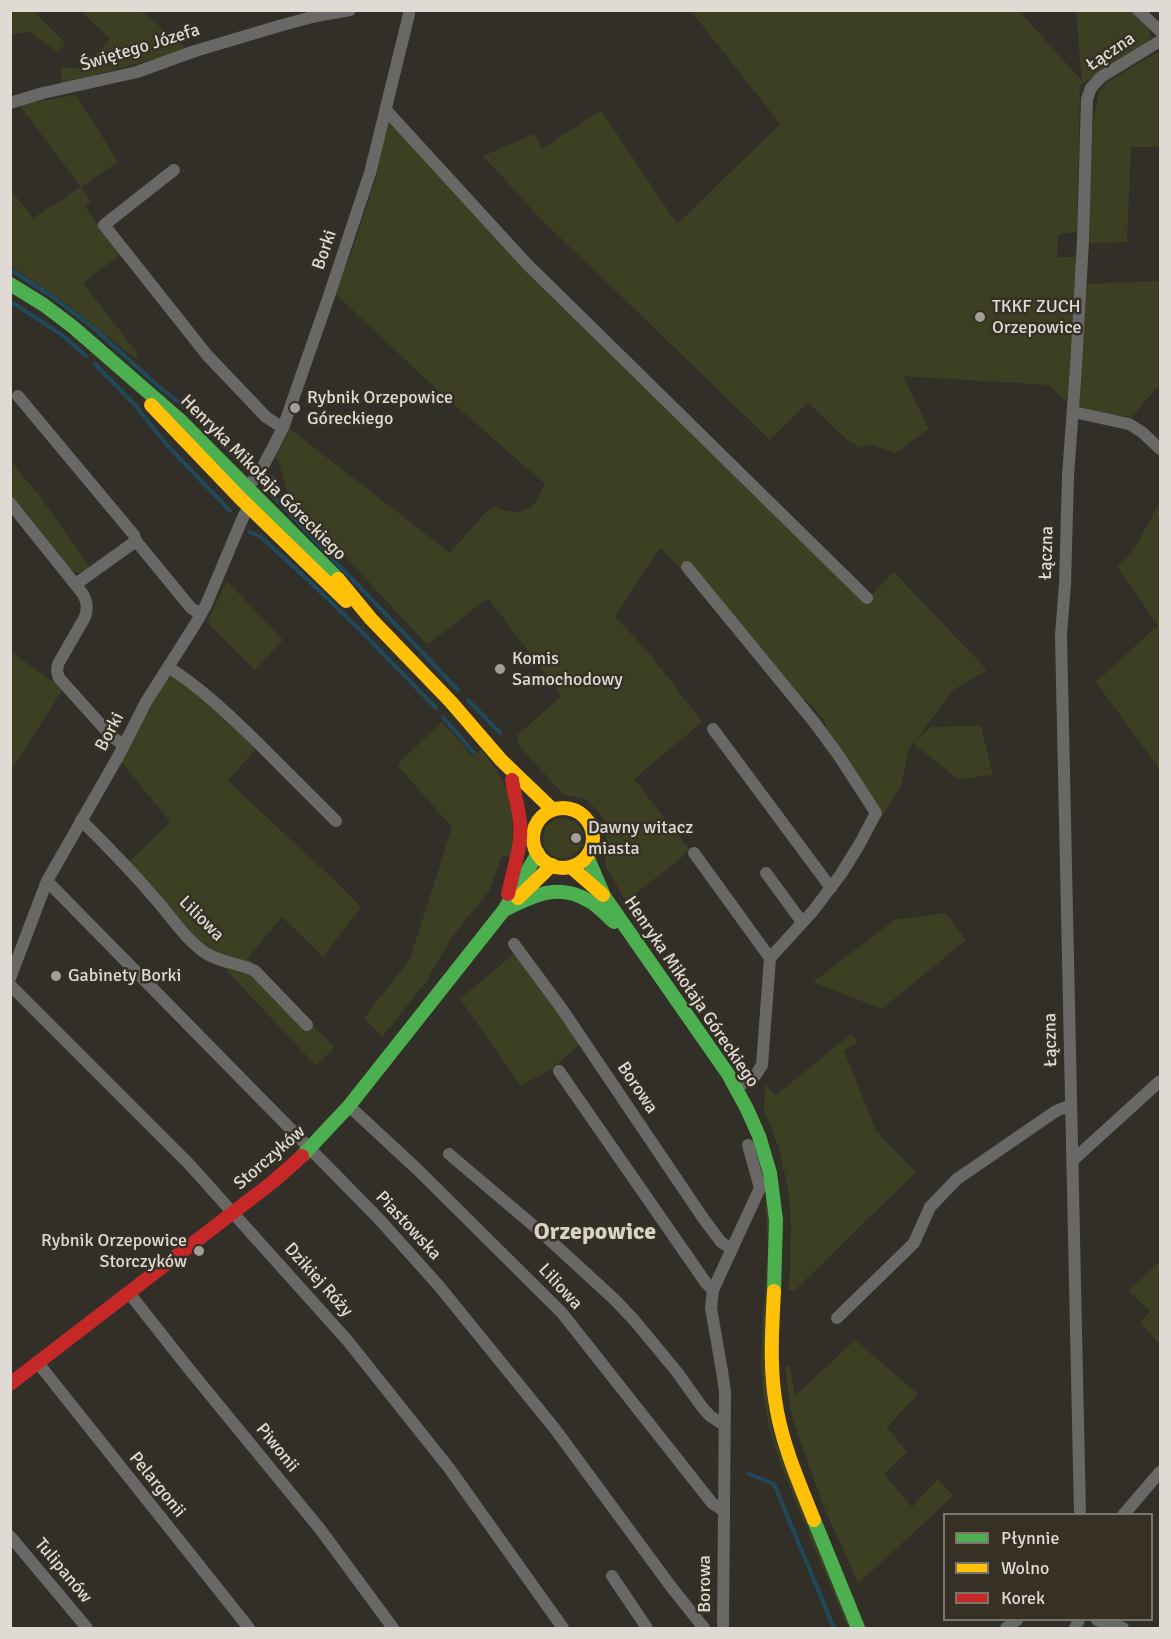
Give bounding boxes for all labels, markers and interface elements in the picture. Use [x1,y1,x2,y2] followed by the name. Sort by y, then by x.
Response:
[78,20,202,76] street label: Świętego Józefa
[1083,28,1139,76] street label: Łączna
[308,227,342,273] street label: Borki
[992,296,1082,338] place label: TKKF ZUCH Orzepowice
[973,310,987,324] marker: TKKF ZUCH Orzepowice
[307,387,453,430] place label: Rybnik Orzepowice Góreckiego
[176,391,350,565] street label: Henryka Mikołaja Góreckiego
[288,401,302,415] marker: Rybnik Orzepowice Góreckiego
[1035,526,1059,580] street label: Łączna
[512,648,623,690] place label: Komis Samochodowy
[493,662,507,676] marker: Komis Samochodowy
[91,709,129,755] street label: Borki
[588,817,693,860] place label: Dawny witacz miasta
[569,831,583,845] marker: Dawny witacz miasta
[174,892,228,946] street label: Liliowa
[619,892,763,1092] street label: Henryka Mikołaja Góreckiego
[68,965,181,987] place label: Gabinety Borki
[49,969,63,983] marker: Gabinety Borki
[1040,1013,1062,1067] street label: Łączna
[612,1058,662,1118] street label: Borowa
[230,1121,310,1195] street label: Storczyków
[371,1187,445,1265] street label: Piastowska
[534,1219,656,1247] district label: Orzepowice
[41,1230,187,1272] place label: Rybnik Orzepowice Storczyków
[279,1239,357,1321] street label: Dzikiej Róży
[192,1244,206,1258] marker: Rybnik Orzepowice Storczyków
[533,1259,587,1315] street label: Liliowa
[251,1419,303,1477] street label: Piwonii
[124,1448,190,1522] street label: Pelargonii
[943,1513,1153,1621] legend
[1001,1527,1059,1549] text: Płynnie
[30,1534,96,1608] street label: Tulipanów
[694,1555,716,1613] street label: Borowa
[1001,1557,1049,1579] text: Wolno
[1001,1587,1045,1609] text: Korek

